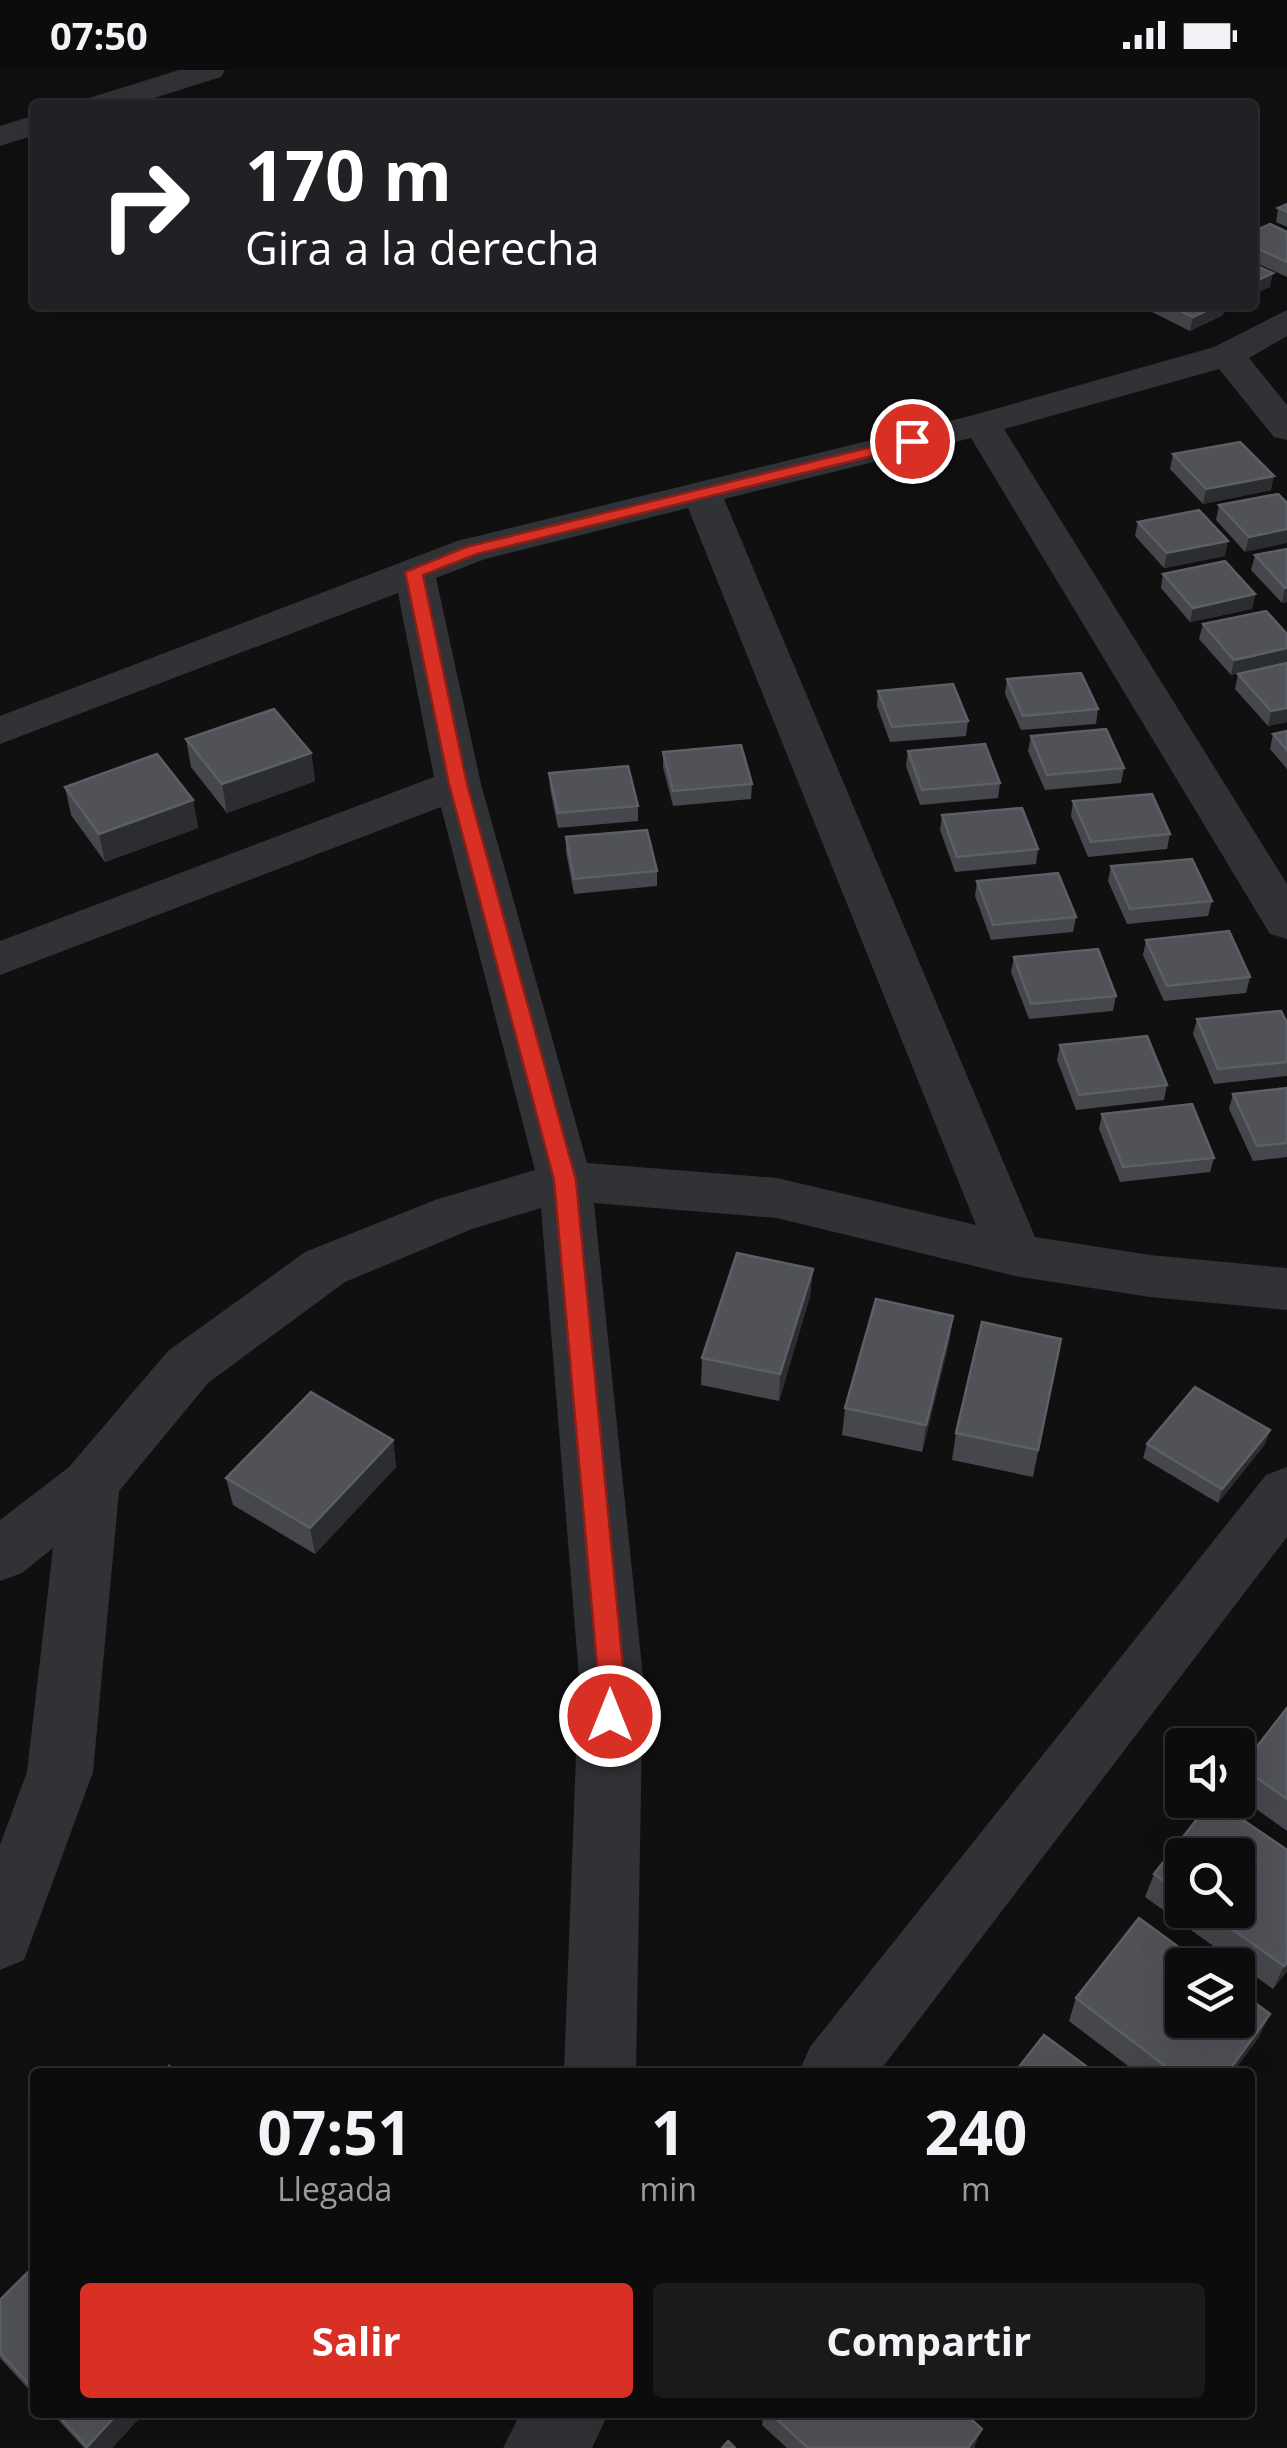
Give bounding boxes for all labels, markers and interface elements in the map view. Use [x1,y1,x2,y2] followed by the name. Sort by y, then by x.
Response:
[50,9,148,61] text: 07:50
[245,126,452,222] text: 170 m
[80,140,210,270] icon: right
[245,217,600,278] text: Gira a la derecha
[870,399,955,484] pin
[885,414,940,469] icon: arrive
[558,1664,662,1768] position arrow
[1165,1728,1255,2038] map controls
[1165,1728,1255,1818] button: sound
[1165,1838,1255,1928] button: search
[1165,1948,1255,2038] button: layers
[258,2091,412,2173] text: 07:51
[651,2091,685,2173] text: 1
[924,2091,1027,2173] text: 240
[277,2167,392,2210] text: Llegada
[640,2167,697,2210] text: min
[961,2167,991,2210] text: m
[80,2283,633,2398] button: Salir
[653,2283,1205,2398] button: Compartir

